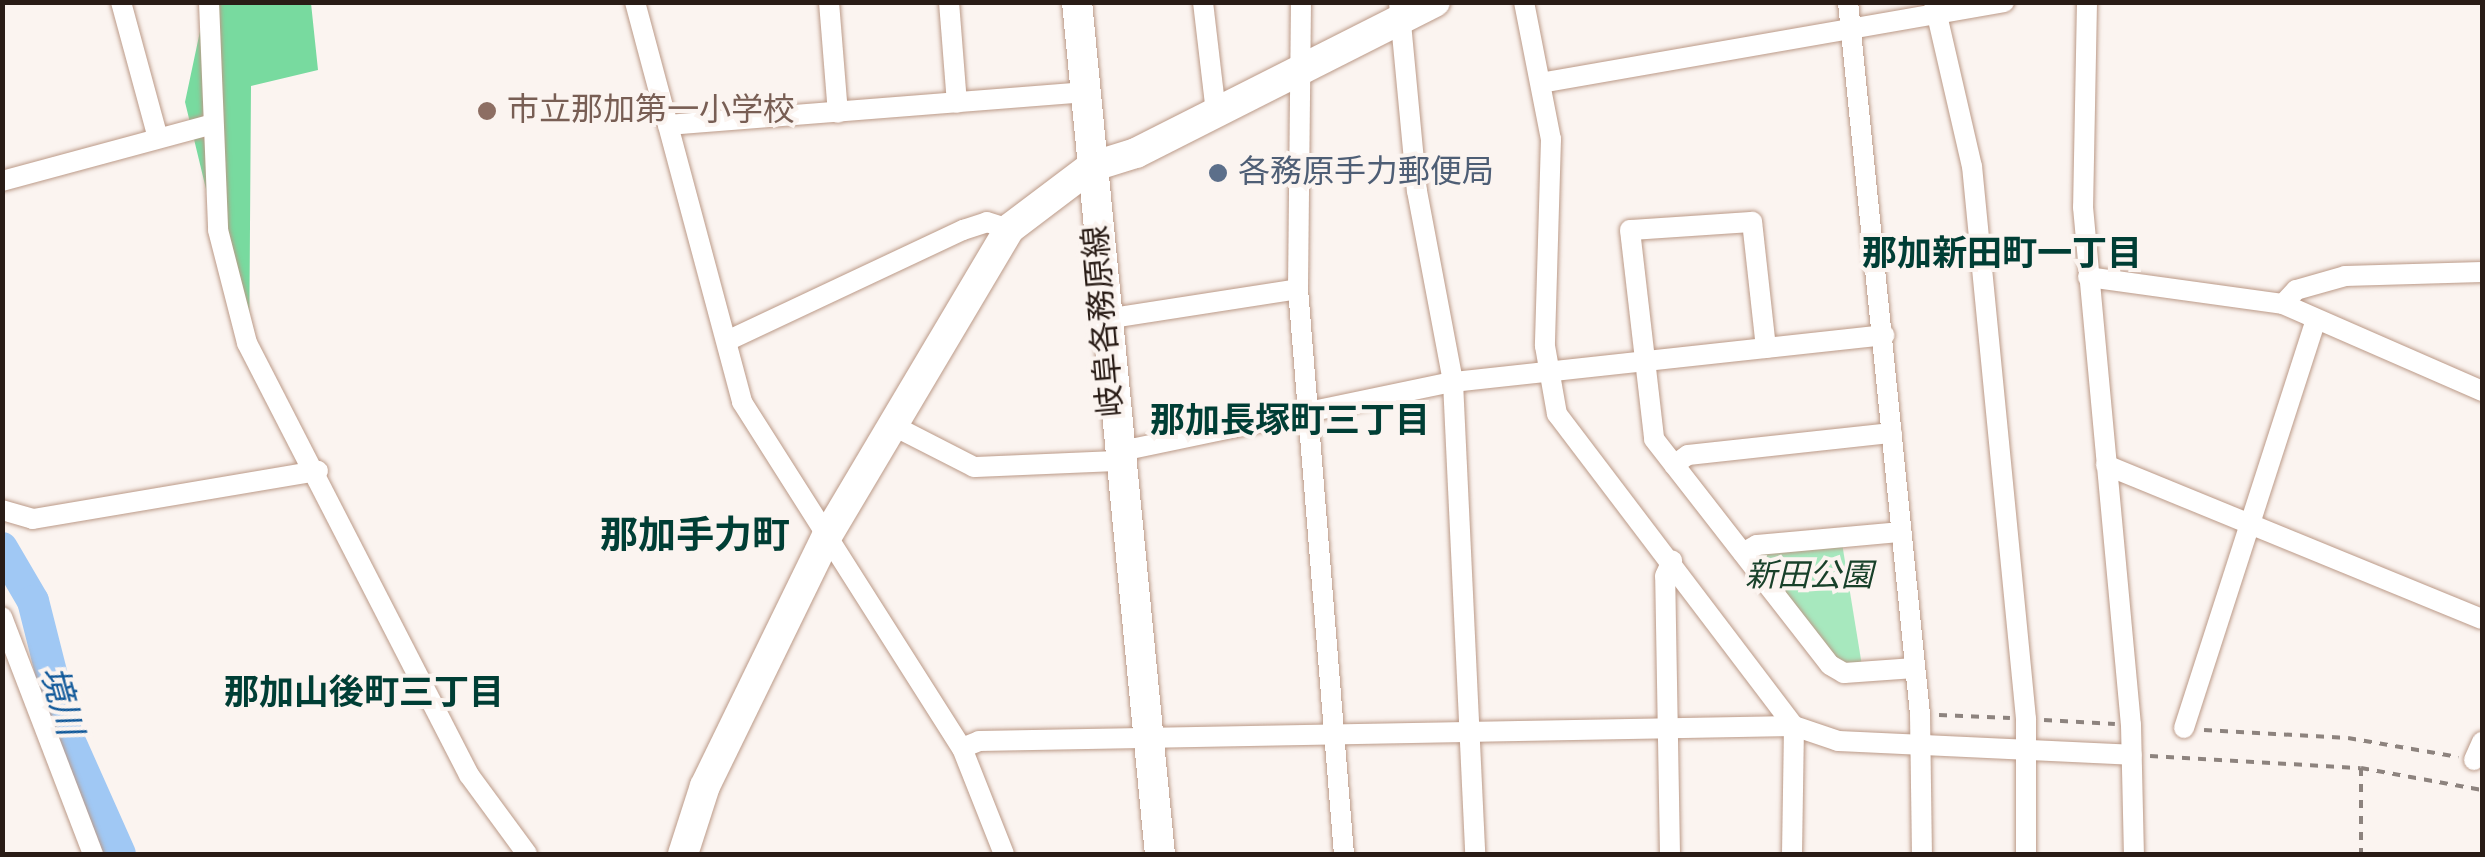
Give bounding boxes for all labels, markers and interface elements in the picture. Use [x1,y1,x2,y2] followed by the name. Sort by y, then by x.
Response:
[507,92,795,130] place label: 市立那加第一小学校
[476,100,498,122] marker: 市立那加第一小学校
[1238,154,1494,192] place label: 各務原手力郵便局
[1207,162,1229,184] marker: 各務原手力郵便局
[1078,224,1132,418] street label: 岐阜各務原線
[1862,234,2142,276] district label: 那加新田町一丁目
[1150,401,1430,443] district label: 那加長塚町三丁目
[600,515,790,561] district label: 那加手力町
[1745,558,1873,596] park label: 新田公園
[30,662,90,740] water label: 境川
[224,673,504,715] district label: 那加山後町三丁目

